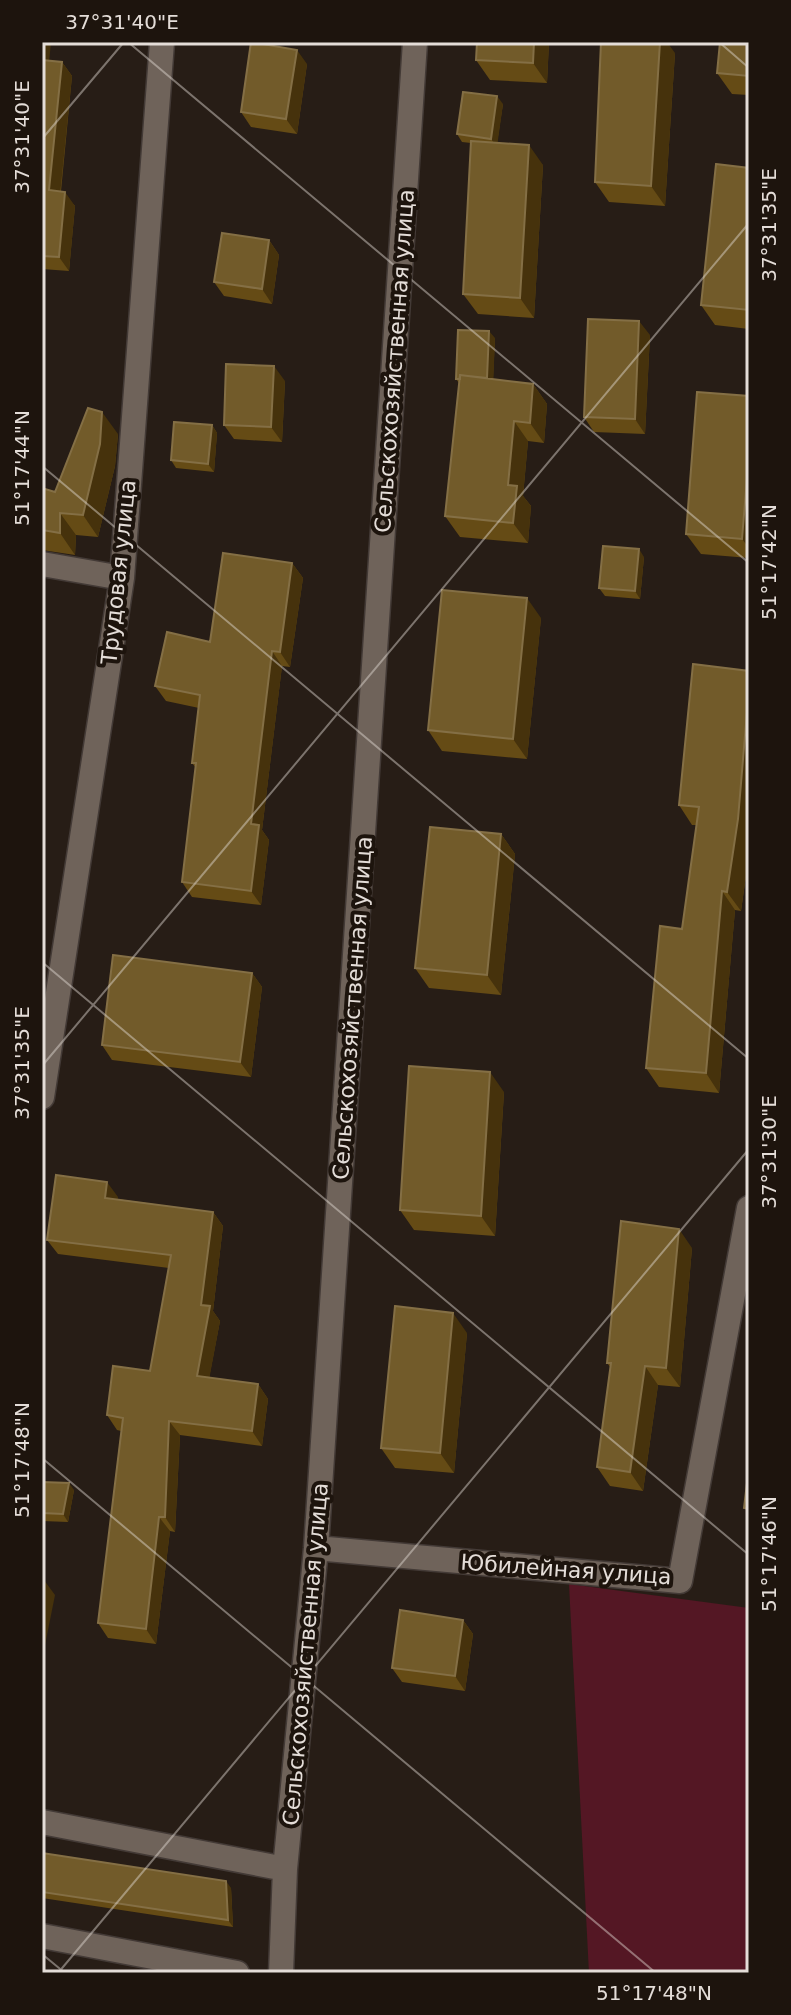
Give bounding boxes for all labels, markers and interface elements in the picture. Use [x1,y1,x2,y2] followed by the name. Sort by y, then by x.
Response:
[65,10,179,34] text: 37°31'40"E
[10,80,34,194] text: 37°31'40"E
[757,168,781,282] text: 37°31'35"E
[370,188,419,534] street label: Сельскохозяйственная улица
[10,410,34,526] text: 51°17'44"N
[96,478,141,667] street label: Трудовая улица
[757,504,781,620] text: 51°17'42"N
[328,835,377,1181] street label: Сельскохозяйственная улица
[10,1006,34,1120] text: 37°31'35"E
[757,1095,781,1209] text: 37°31'30"E
[10,1402,34,1518] text: 51°17'48"N
[278,1482,333,1827] street label: Сельскохозяйственная улица
[757,1496,781,1612] text: 51°17'46"N
[460,1550,672,1589] street label: Юбилейная улица
[596,1981,712,2005] text: 51°17'48"N

